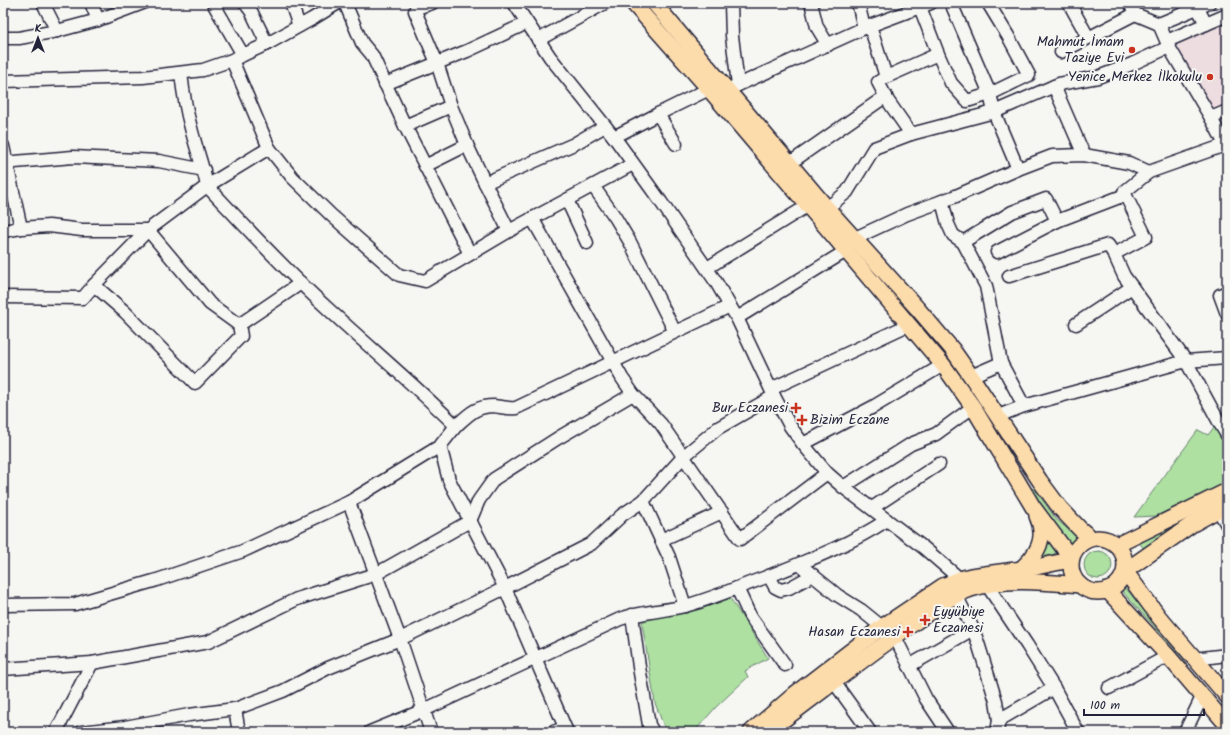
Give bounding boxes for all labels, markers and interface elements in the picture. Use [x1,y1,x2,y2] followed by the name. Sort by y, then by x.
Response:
[18,18,58,58] north arrow
[35,20,42,38] text: K
[1037,31,1125,69] place label: Mahmut İmam Taziye Evi
[1127,45,1137,55] marker: Mahmut İmam Taziye Evi
[1068,66,1202,88] place label: Yenice Merkez İlkokulu
[1205,72,1215,82] marker: Yenice Merkez İlkokulu
[712,397,789,419] place label: Bur Eczanesi
[791,403,801,413] marker: Bur Eczanesi
[810,409,890,431] place label: Bizim Eczane
[797,415,807,425] marker: Bizim Eczane
[933,601,985,639] place label: Eyyübiye Eczanesi
[920,615,930,625] marker: Eyyübiye Eczanesi
[808,621,901,643] place label: Hasan Eczanesi
[903,627,913,637] marker: Hasan Eczanesi
[1084,691,1204,717] scale bar
[1090,696,1121,715] text: 100 m

